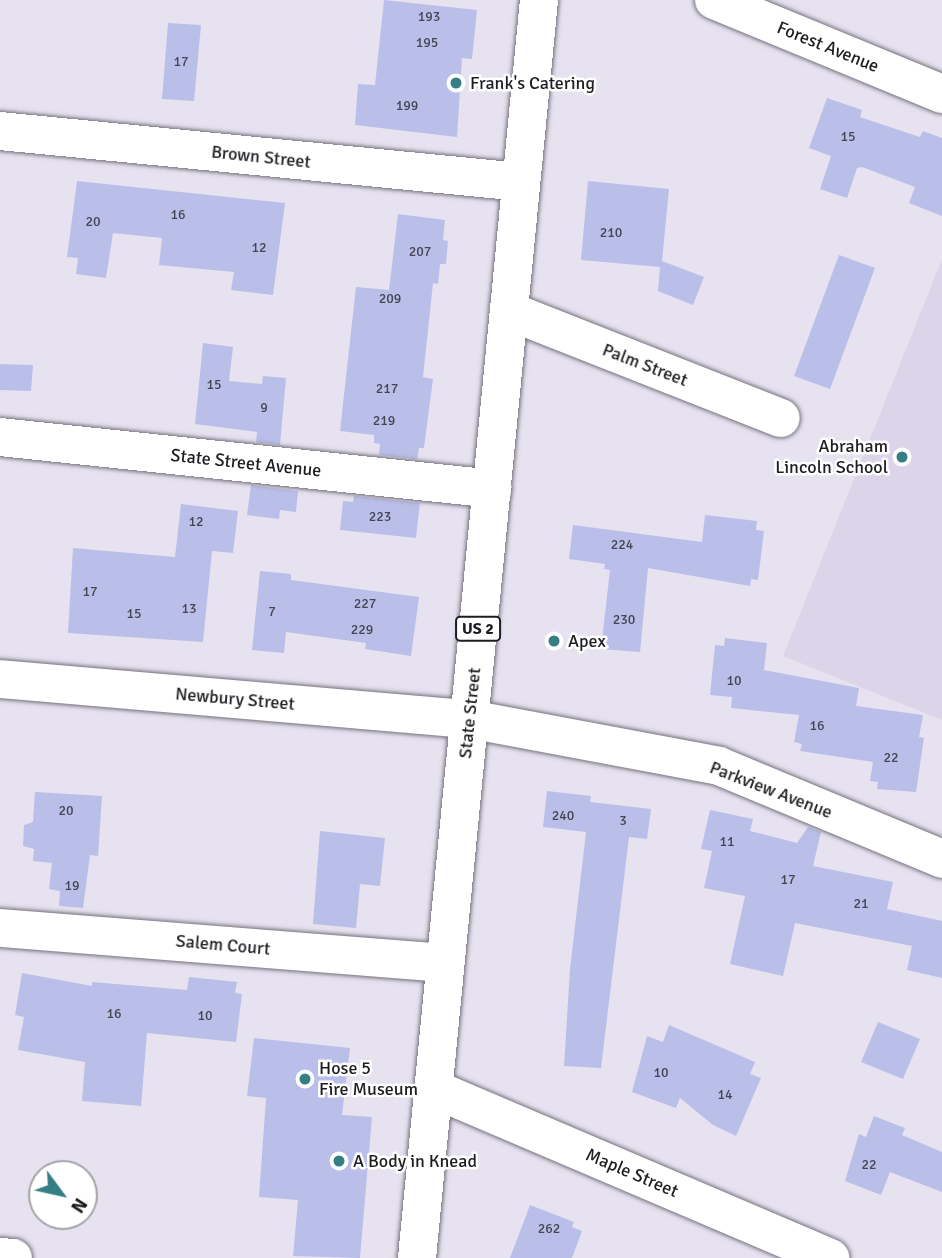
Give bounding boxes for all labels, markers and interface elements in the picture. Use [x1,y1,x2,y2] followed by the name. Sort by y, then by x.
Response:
[418,9,440,25] house number: 193
[774,17,882,77] street label: Forest Avenue
[416,35,438,51] house number: 195
[173,54,189,70] house number: 17
[470,72,595,94] place label: Frank's Catering
[448,75,464,91] marker: Frank's Catering
[396,98,418,114] house number: 199
[840,129,856,145] house number: 15
[210,141,312,173] street label: Brown Street
[170,207,186,223] house number: 16
[85,214,101,230] house number: 20
[600,225,622,241] house number: 210
[251,240,267,256] house number: 12
[409,244,431,260] house number: 207
[379,291,401,307] house number: 209
[599,339,691,391] street label: Palm Street
[206,377,222,393] house number: 15
[376,381,398,397] house number: 217
[260,400,268,416] house number: 9
[373,413,395,429] house number: 219
[775,436,888,478] place label: Abraham Lincoln School
[170,444,322,482] street label: State Street Avenue
[894,449,910,465] marker: Abraham Lincoln School
[369,509,391,525] house number: 223
[188,514,204,530] house number: 12
[611,537,633,553] house number: 224
[82,584,98,600] house number: 17
[354,596,376,612] house number: 227
[181,601,197,617] house number: 13
[268,604,276,620] house number: 7
[126,606,142,622] house number: 15
[613,612,635,628] house number: 230
[454,616,503,642] road number: US 2
[351,622,373,638] house number: 229
[568,630,606,652] place label: Apex
[546,633,562,649] marker: Apex
[454,667,486,759] street label: State Street
[726,673,742,689] house number: 10
[174,683,296,715] street label: Newbury Street
[809,718,825,734] house number: 16
[883,750,899,766] house number: 22
[707,757,835,823] street label: Parkview Avenue
[58,803,74,819] house number: 20
[552,808,574,824] house number: 240
[619,813,627,829] house number: 3
[719,834,735,850] house number: 11
[780,872,796,888] house number: 17
[64,878,80,894] house number: 19
[853,896,869,912] house number: 21
[175,930,271,960] street label: Salem Court
[106,1006,122,1022] house number: 16
[197,1008,213,1024] house number: 10
[319,1058,418,1100] place label: Hose 5 Fire Museum
[653,1065,669,1081] house number: 10
[297,1071,313,1087] marker: Hose 5 Fire Museum
[717,1087,733,1103] house number: 14
[583,1144,681,1202] street label: Maple Street
[353,1150,477,1172] place label: A Body in Knead
[331,1153,347,1169] marker: A Body in Knead
[861,1157,877,1173] house number: 22
[28,1160,98,1230] north arrow
[65,1193,93,1217] text: N
[538,1221,560,1237] house number: 262

